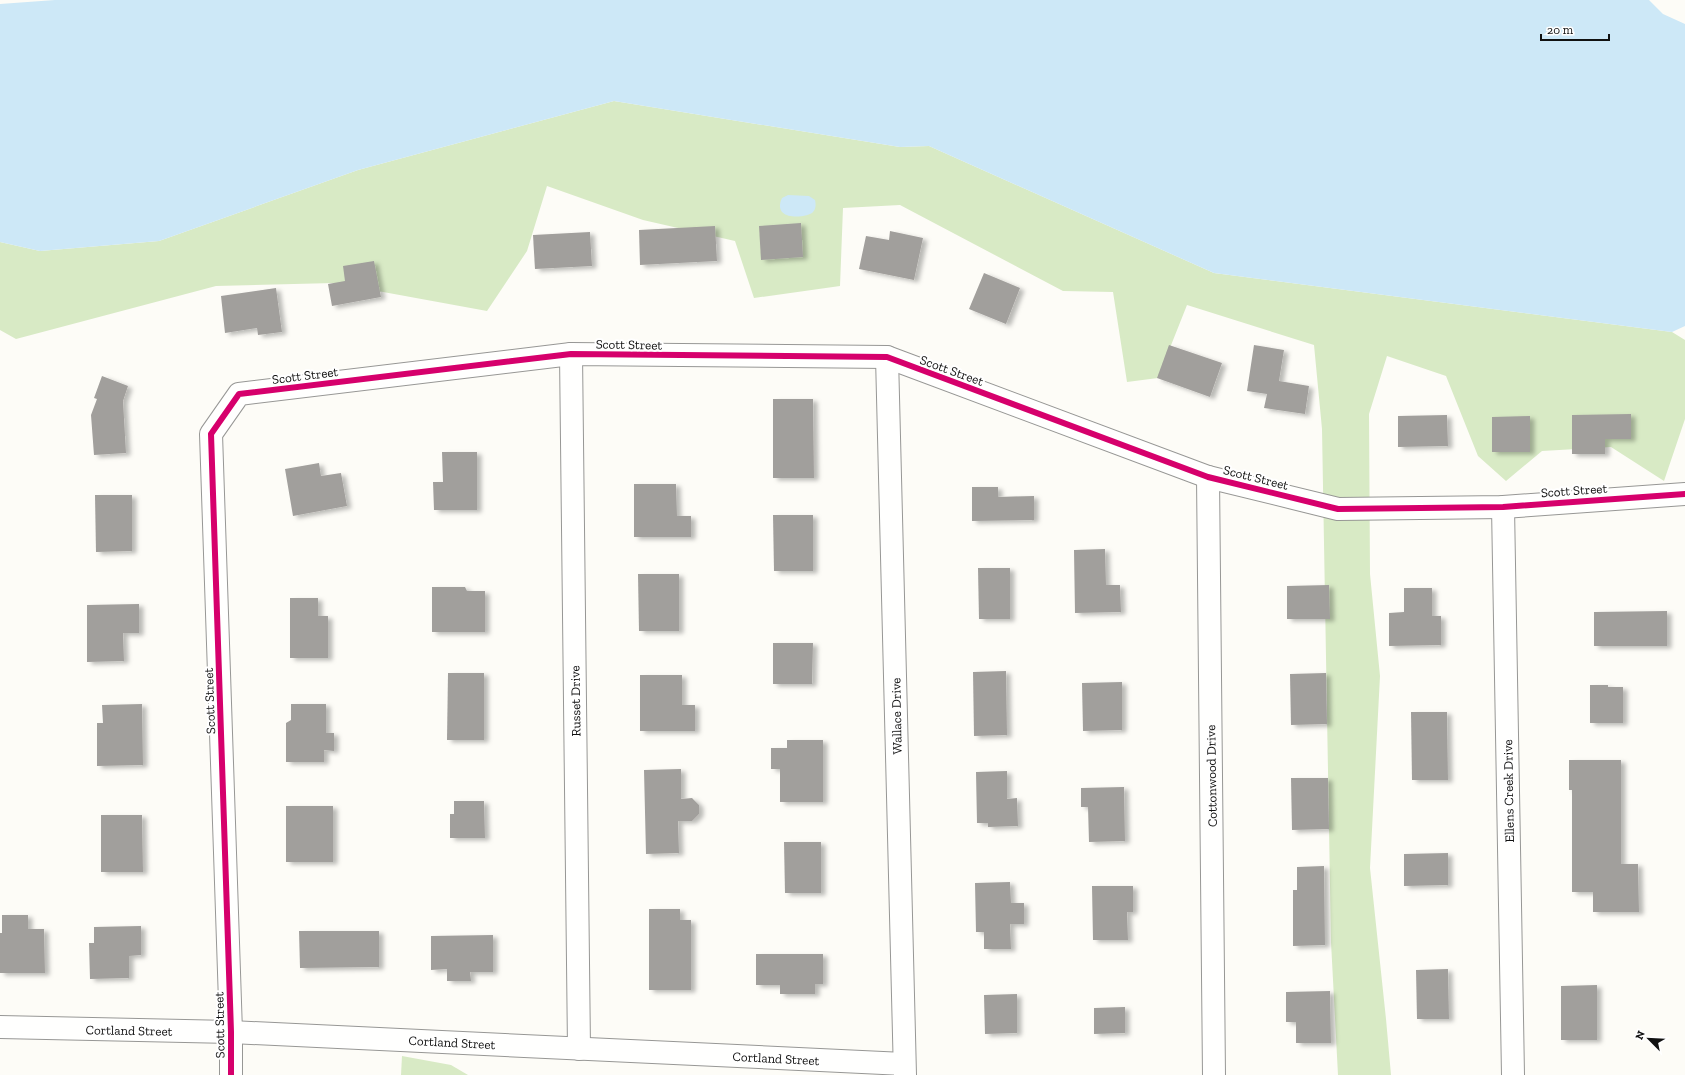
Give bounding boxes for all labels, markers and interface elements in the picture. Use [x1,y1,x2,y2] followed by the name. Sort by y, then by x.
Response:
[1541,16,1609,42] scale bar
[1547,23,1574,37] text: 20 m
[596,336,663,353] street label: Scott Street
[918,352,986,389] street label: Scott Street
[271,364,339,387] street label: Scott Street
[1222,462,1290,493] street label: Scott Street
[1540,481,1608,500] street label: Scott Street
[567,665,584,737] street label: Russet Drive
[201,667,218,734] street label: Scott Street
[888,678,905,754] street label: Wallace Drive
[1203,725,1220,827] street label: Cottonwood Drive
[1500,739,1517,843] street label: Ellens Creek Drive
[211,991,228,1058] street label: Scott Street
[1629,1019,1669,1059] north arrow
[85,1022,173,1039] street label: Cortland Street
[1633,1028,1648,1042] text: N
[408,1033,496,1052] street label: Cortland Street
[732,1049,820,1068] street label: Cortland Street

